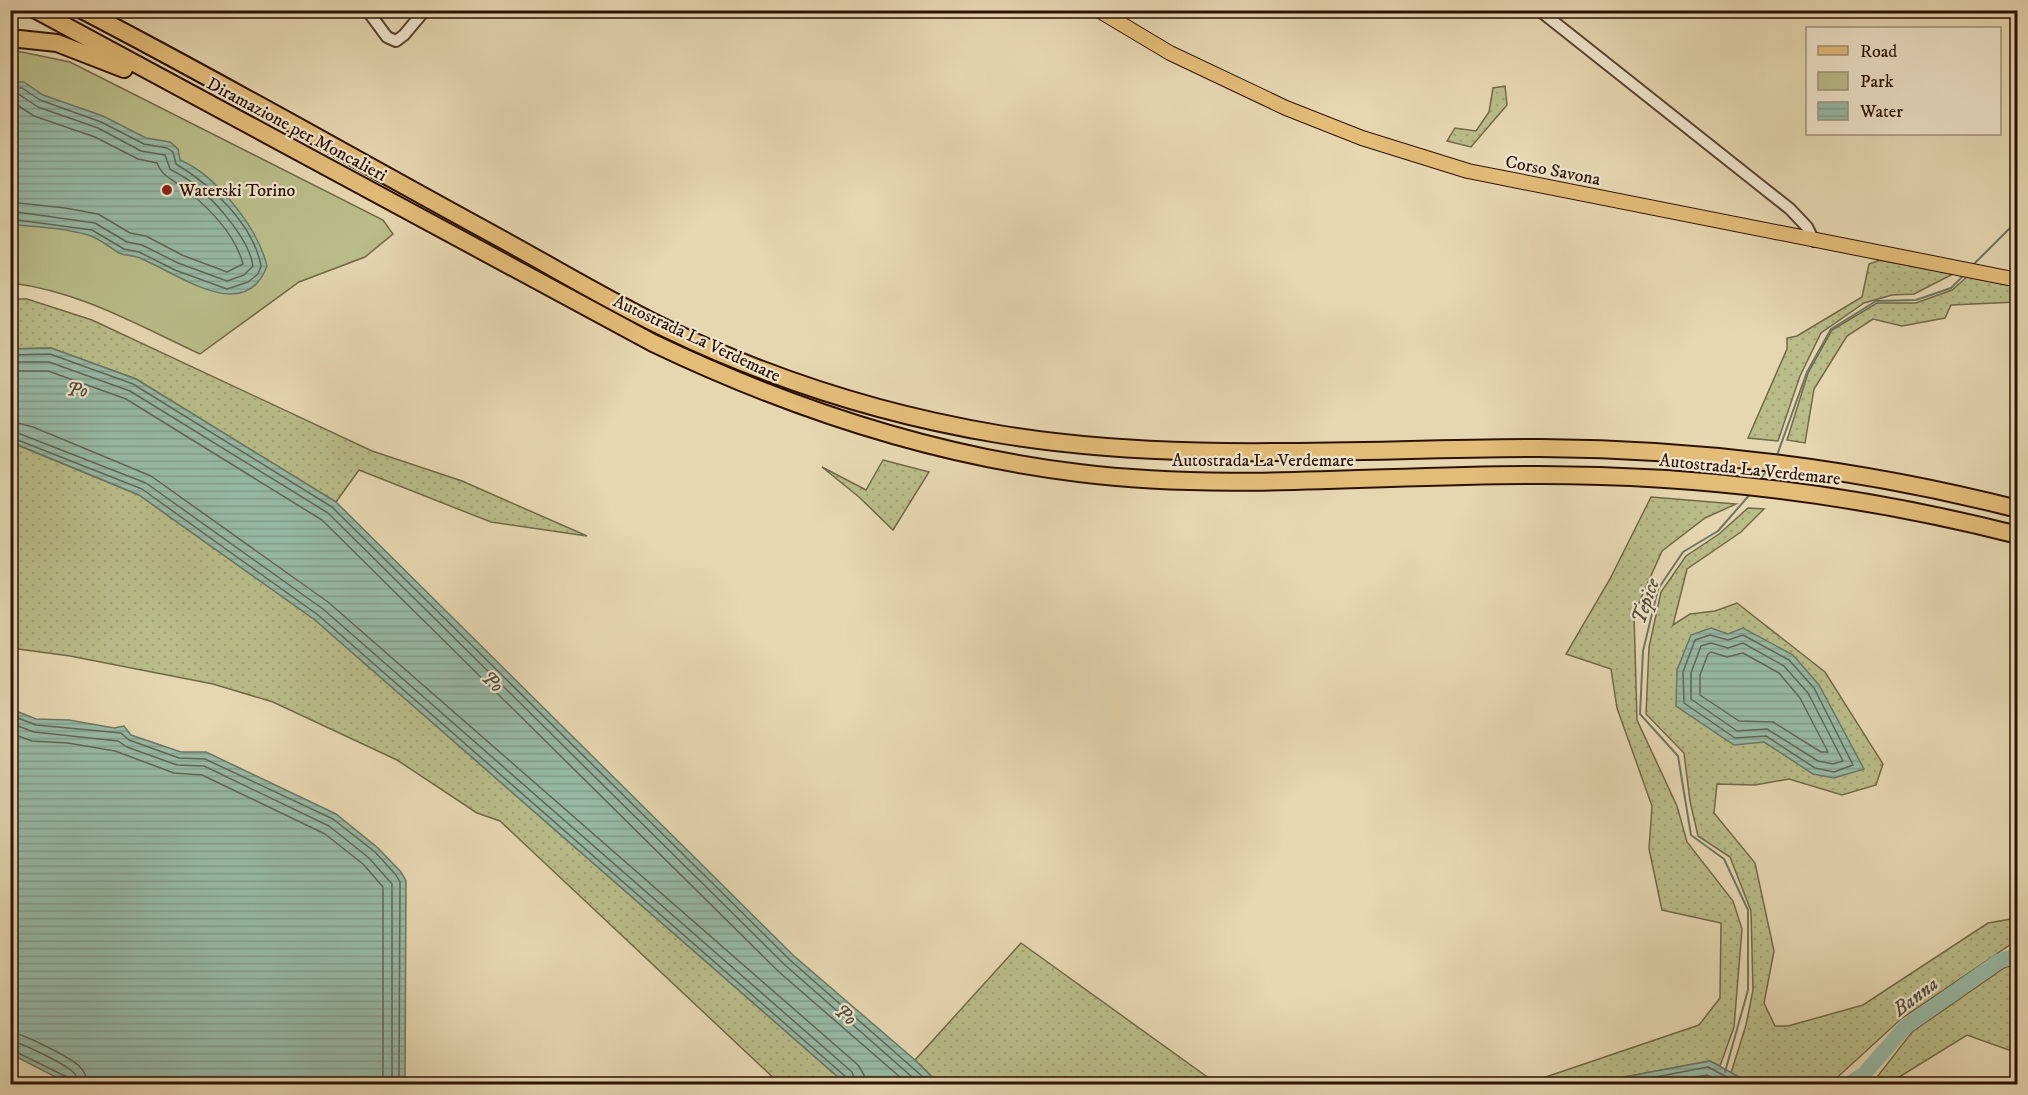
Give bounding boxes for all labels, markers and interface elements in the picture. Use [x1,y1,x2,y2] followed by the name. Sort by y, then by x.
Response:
[1806,27,2001,135] legend
[1860,41,1897,63] text: Road
[1860,71,1894,93] text: Park
[203,73,390,187] street label: Diramazione per Moncalieri
[1859,101,1903,123] text: Water
[1503,151,1603,191] street label: Corso Savona
[178,180,295,202] place label: Waterski Torino
[160,183,174,197] marker: Waterski Torino
[609,290,784,387] street label: Autostrada La Verdemare
[65,377,89,404] water label: Po
[1172,450,1354,472] street label: Autostrada La Verdemare
[1658,450,1842,490] street label: Autostrada La Verdemare
[1627,574,1666,628] water label: Tepice
[476,666,508,699] water label: Po
[1887,972,1944,1023] water label: Banna
[829,999,861,1032] water label: Po

